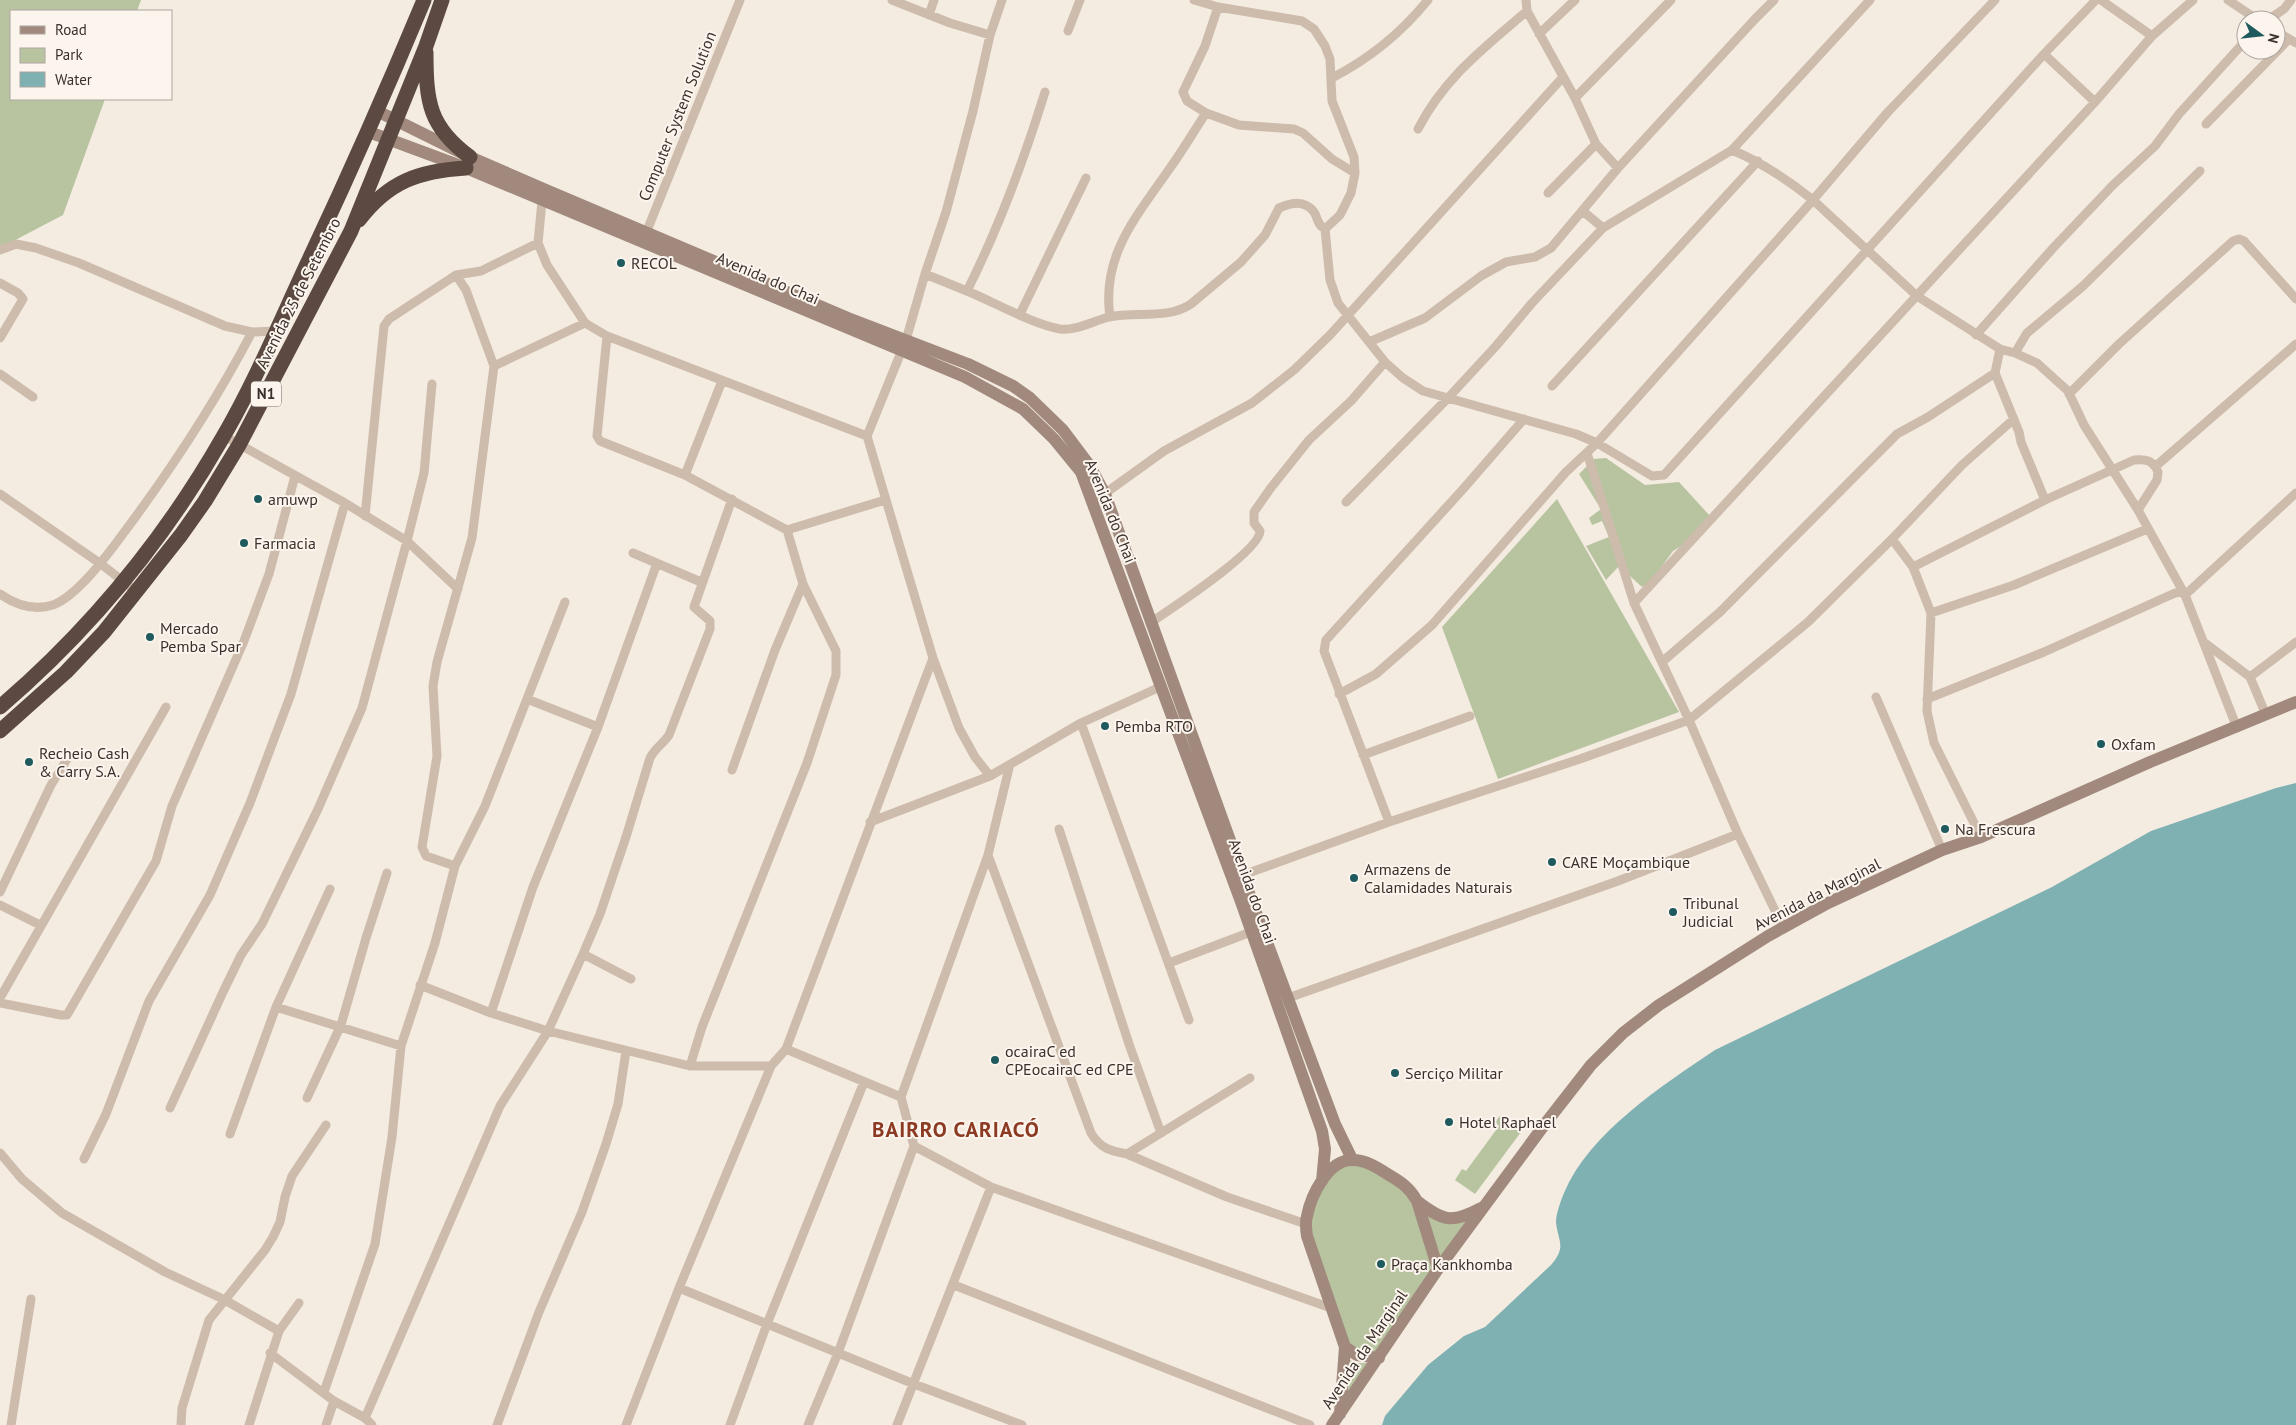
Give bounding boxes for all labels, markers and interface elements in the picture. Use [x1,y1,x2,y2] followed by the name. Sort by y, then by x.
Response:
[10,10,172,100] legend
[2236,10,2286,60] north arrow
[55,20,87,39] text: Road
[634,28,720,204] street label: Computer System Solution
[2264,32,2283,45] text: N
[55,45,83,64] text: Park
[55,70,92,89] text: Water
[251,214,345,372] street label: Avenida 25 de Setembro
[714,247,822,309] street label: Avenida do Chai
[631,253,677,273] place label: RECOL
[615,257,627,269] marker: RECOL
[251,382,281,406] road number: N1
[1081,456,1141,566] street label: Avenida do Chai
[268,489,318,509] place label: amuwp
[252,493,264,505] marker: amuwp
[254,533,316,553] place label: Farmacia
[238,537,250,549] marker: Farmacia
[160,618,241,656] place label: Mercado Pemba Spar
[144,631,156,643] marker: Mercado Pemba Spar
[1115,716,1193,736] place label: Pemba RTO
[1099,720,1111,732] marker: Pemba RTO
[2111,734,2156,754] place label: Oxfam
[2095,738,2107,750] marker: Oxfam
[39,743,129,781] place label: Recheio Cash & Carry S.A.
[23,756,35,768] marker: Recheio Cash & Carry S.A.
[1955,819,2036,839] place label: Na Frescura
[1939,823,1951,835] marker: Na Frescura
[1225,836,1281,946] street label: Avenida do Chai
[1562,852,1690,872] place label: CARE Moçambique
[1750,853,1884,935] street label: Avenida da Marginal
[1546,856,1558,868] marker: CARE Moçambique
[1364,859,1512,897] place label: Armazens de Calamidades Naturais
[1348,872,1360,884] marker: Armazens de Calamidades Naturais
[1682,893,1739,931] place label: Tribunal Judicial
[1667,906,1679,918] marker: Tribunal Judicial
[1005,1041,1133,1079] place label: ocairaC ed CPEocairaC ed CPE
[989,1054,1001,1066] marker: ocairaC ed CPEocairaC ed CPE
[1405,1063,1504,1083] place label: Serciço Militar
[1389,1067,1401,1079] marker: Serciço Militar
[1459,1112,1556,1132] place label: Hotel Raphael
[872,1116,1040,1143] district label: BAIRRO CARIACÓ
[1443,1116,1455,1128] marker: Hotel Raphael
[1391,1254,1513,1274] place label: Praça Kankhomba
[1375,1258,1387,1270] marker: Praça Kankhomba
[1317,1285,1411,1412] street label: Avenida da Marginal

